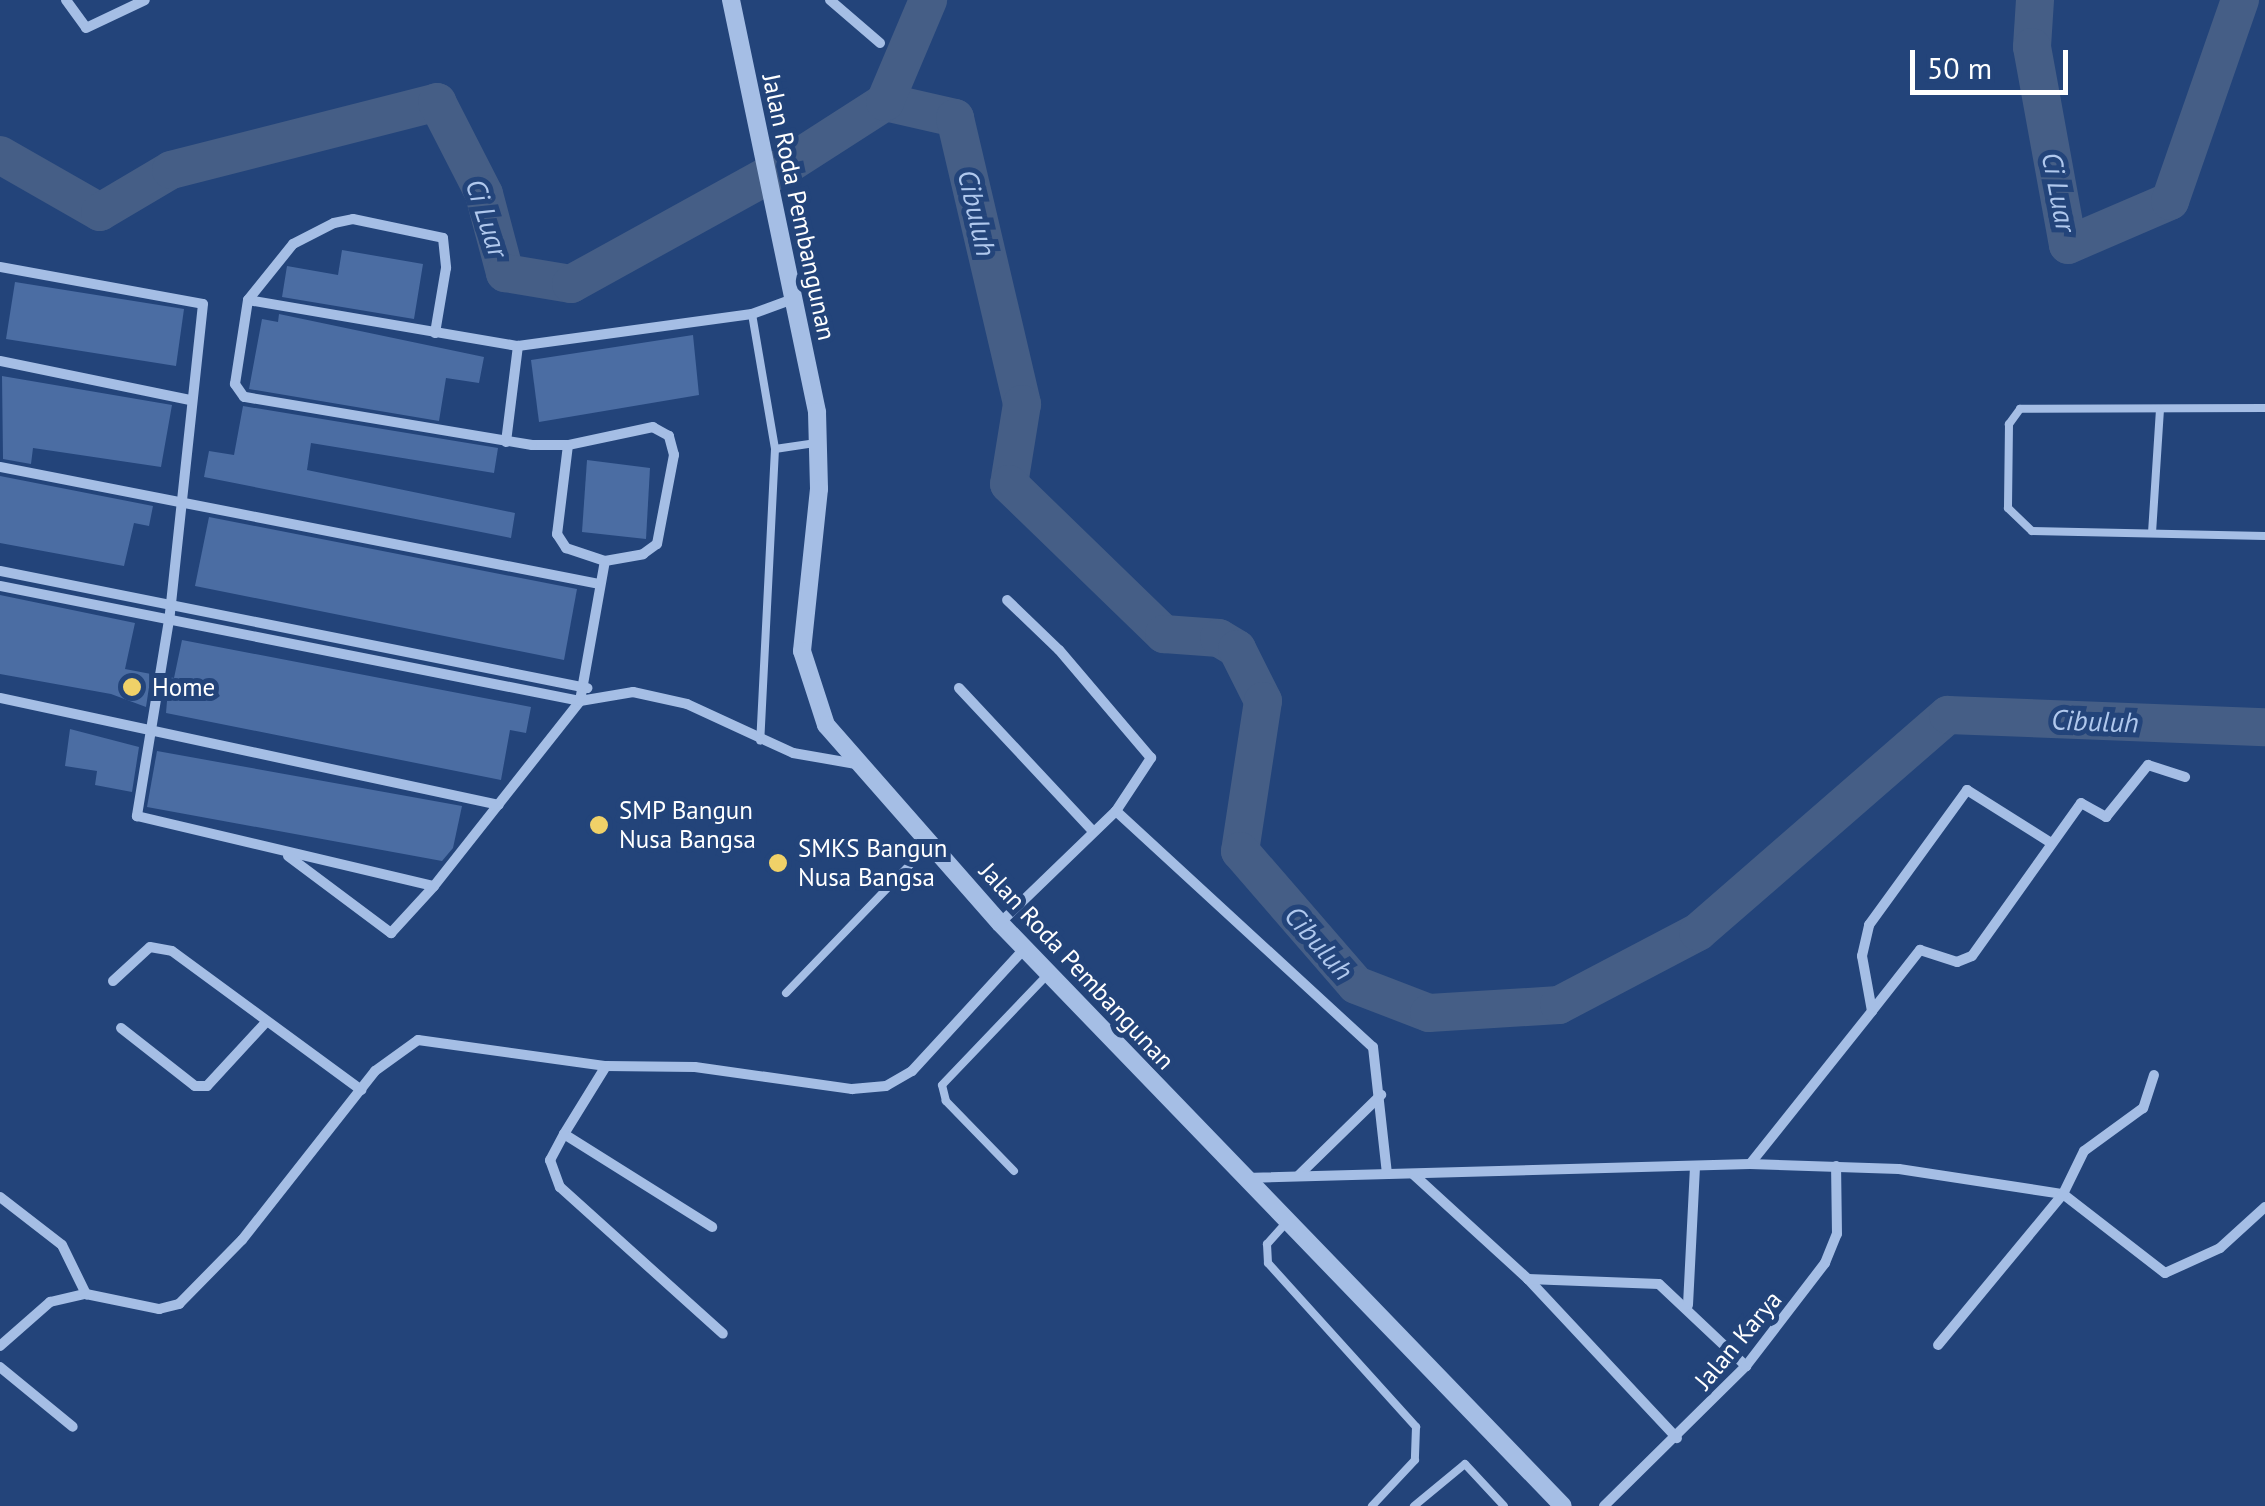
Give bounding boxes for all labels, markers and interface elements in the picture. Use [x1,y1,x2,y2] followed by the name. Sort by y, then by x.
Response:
[1915,30,2072,92] scale bar
[1927,48,1992,87] text: 50 m
[756,71,842,343] street label: Jalan Roda Pembangunan
[2035,149,2083,235] water label: Ci Luar
[951,167,1003,259] water label: Cibuluh
[459,175,515,261] water label: Ci Luar
[152,672,215,702] place label: Home
[121,676,143,698] marker: Home
[2051,703,2139,739] water label: Cibuluh
[619,796,756,855] place label: SMP Bangun Nusa Bangsa
[588,814,610,836] marker: SMP Bangun Nusa Bangsa
[798,834,947,893] place label: SMKS Bangun Nusa Bangsa
[767,852,789,874] marker: SMKS Bangun Nusa Bangsa
[973,856,1181,1076] street label: Jalan Roda Pembangunan
[1278,899,1360,987] water label: Cibuluh
[1688,1285,1788,1395] street label: Jalan Karya

